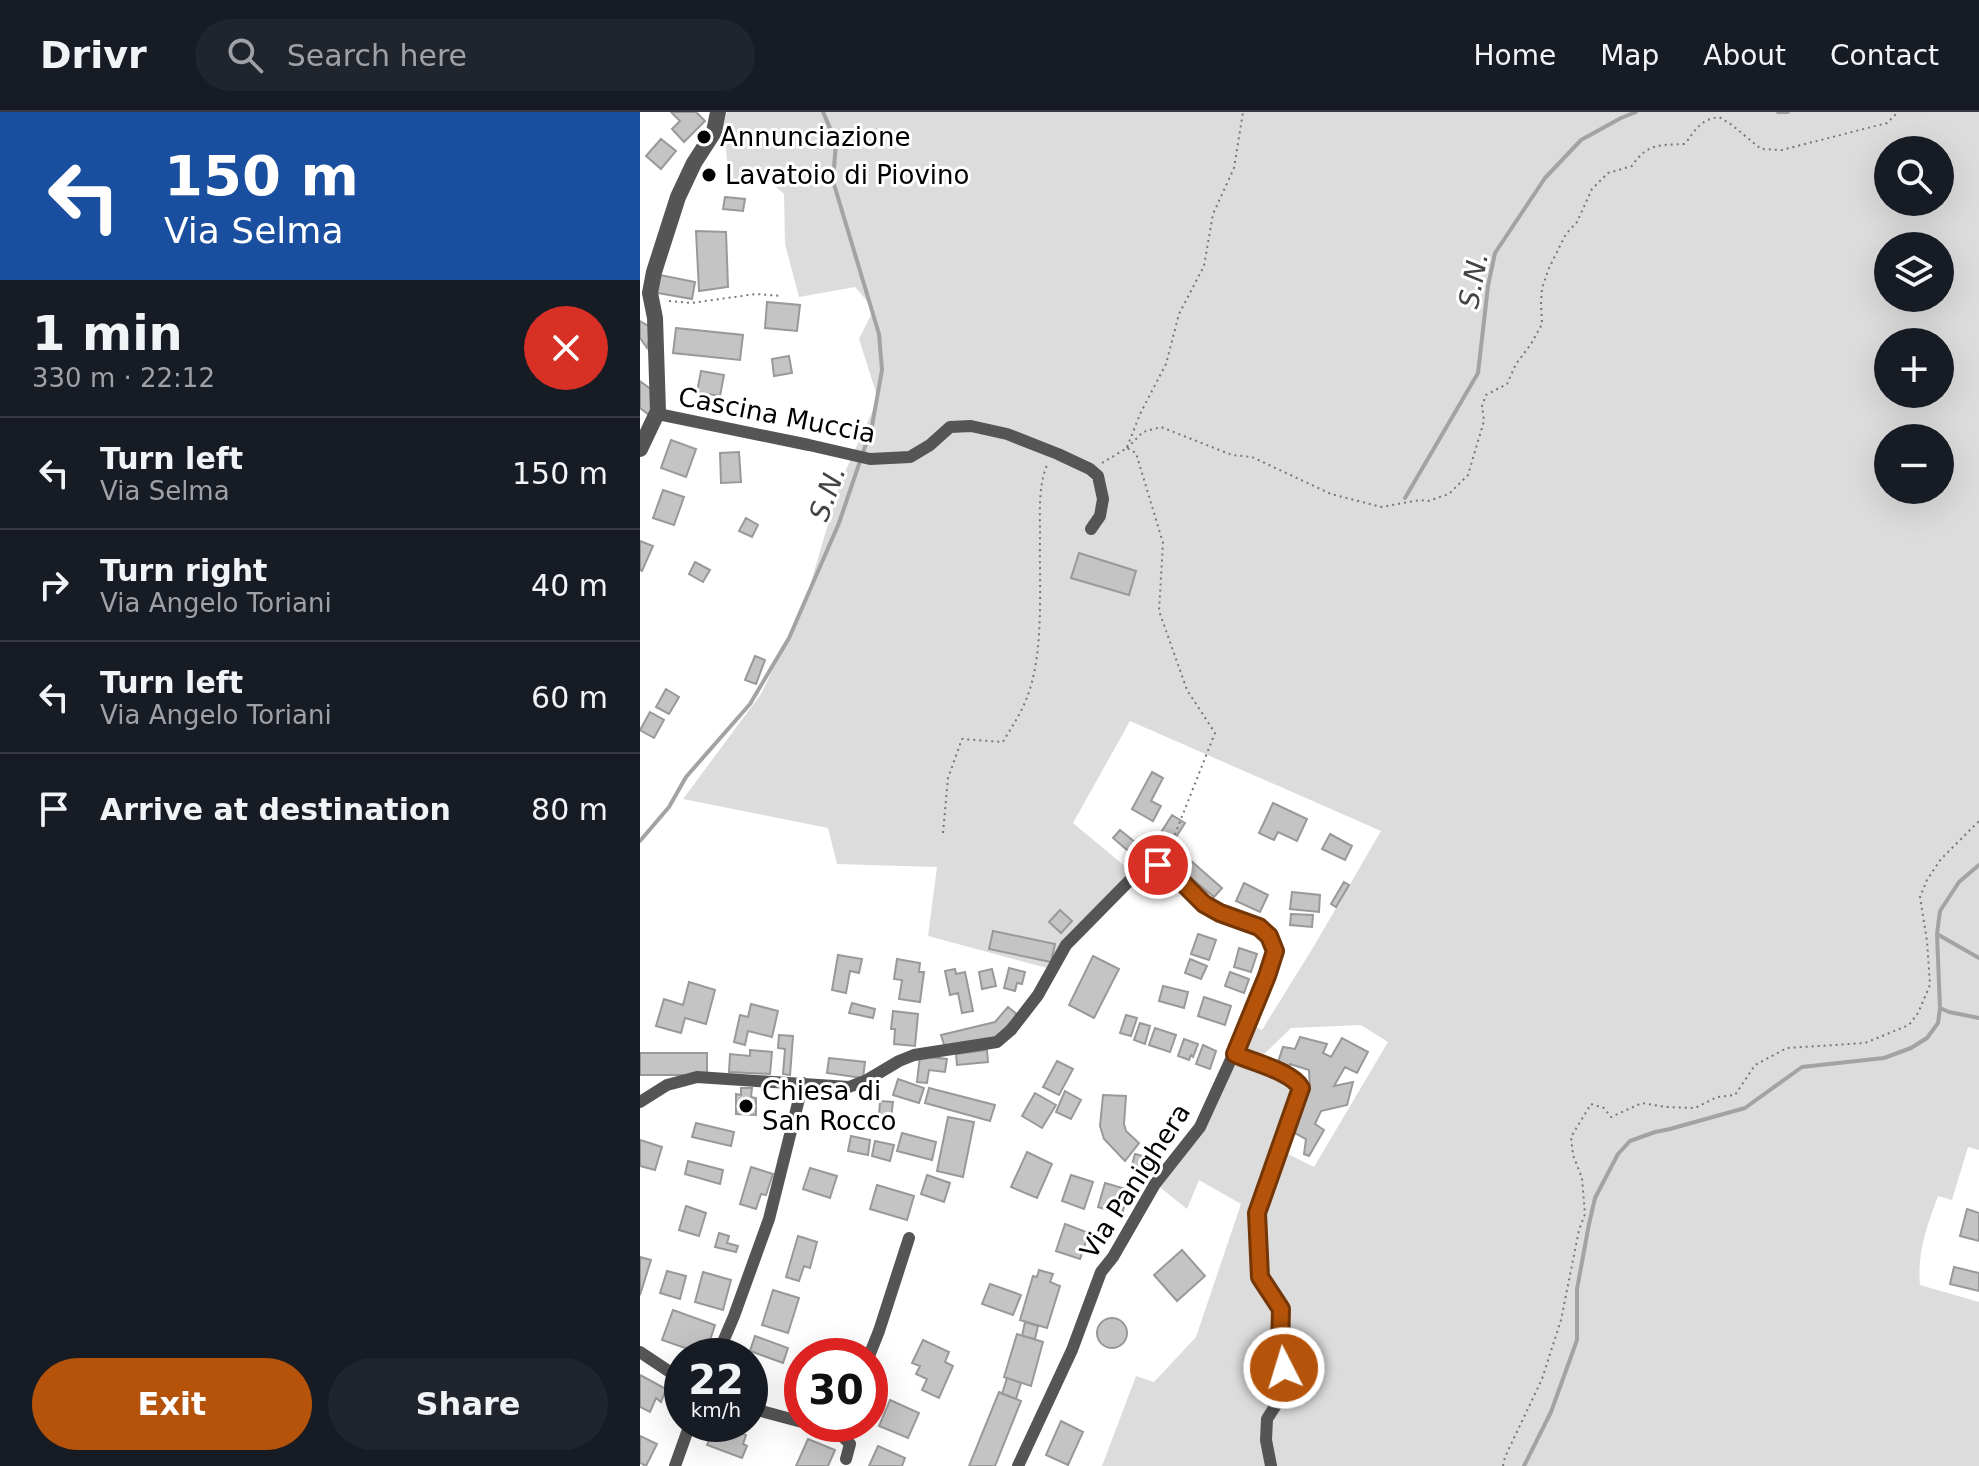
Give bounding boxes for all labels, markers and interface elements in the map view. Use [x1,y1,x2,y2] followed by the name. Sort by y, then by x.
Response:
[195,19,755,91] search box
[40,33,147,77] text: Drivr
[223,33,267,77] icon: search
[287,38,467,73] text: Search here
[1473,39,1556,72] text: Home
[1600,39,1659,72] text: Map
[1703,39,1786,72] text: About
[1830,39,1939,72] text: Contact
[720,122,910,152] place label: Annunciazione
[695,128,713,146] marker: Annunciazione
[1874,136,1954,504] map controls
[1874,136,1954,216] button: search
[164,143,359,208] text: 150 m
[32,144,136,248] icon: left
[725,160,969,190] place label: Lavatoio di Piovino
[700,166,718,184] marker: Lavatoio di Piovino
[164,210,343,251] text: Via Selma
[1874,232,1954,312] button: layers
[1452,249,1495,311] water label: S.N.
[32,305,183,361] text: 1 min
[524,306,608,390] button: close
[1874,328,1954,408] button: +
[32,363,215,393] text: 330 m · 22:12
[676,381,878,449] street label: Cascina Muccia
[1874,424,1954,504] button: −
[100,441,243,476] text: Turn left
[32,451,76,495] icon: left
[512,456,608,491] text: 150 m
[802,461,853,525] water label: S.N.
[100,476,230,506] text: Via Selma
[100,553,267,588] text: Turn right
[32,563,76,607] icon: right
[531,568,608,603] text: 40 m
[100,588,332,618] text: Via Angelo Toriani
[100,665,243,700] text: Turn left
[32,675,76,719] icon: left
[531,680,608,715] text: 60 m
[100,700,332,730] text: Via Angelo Toriani
[32,787,76,831] icon: arrive
[100,792,451,827] text: Arrive at destination
[531,792,608,827] text: 80 m
[1124,831,1192,899] pin
[1136,843,1180,887] icon: arrive
[762,1076,896,1136] place label: Chiesa di San Rocco
[737,1097,755,1115] marker: Chiesa di San Rocco
[1074,1098,1196,1264] street label: Via Panighera
[1242,1326,1326,1410] position arrow
[784,1338,888,1442] speed limit sign: 30
[688,1357,744,1403] text: 22
[32,1358,312,1450] button: Exit
[328,1358,608,1450] button: Share
[691,1398,741,1422] text: km/h

